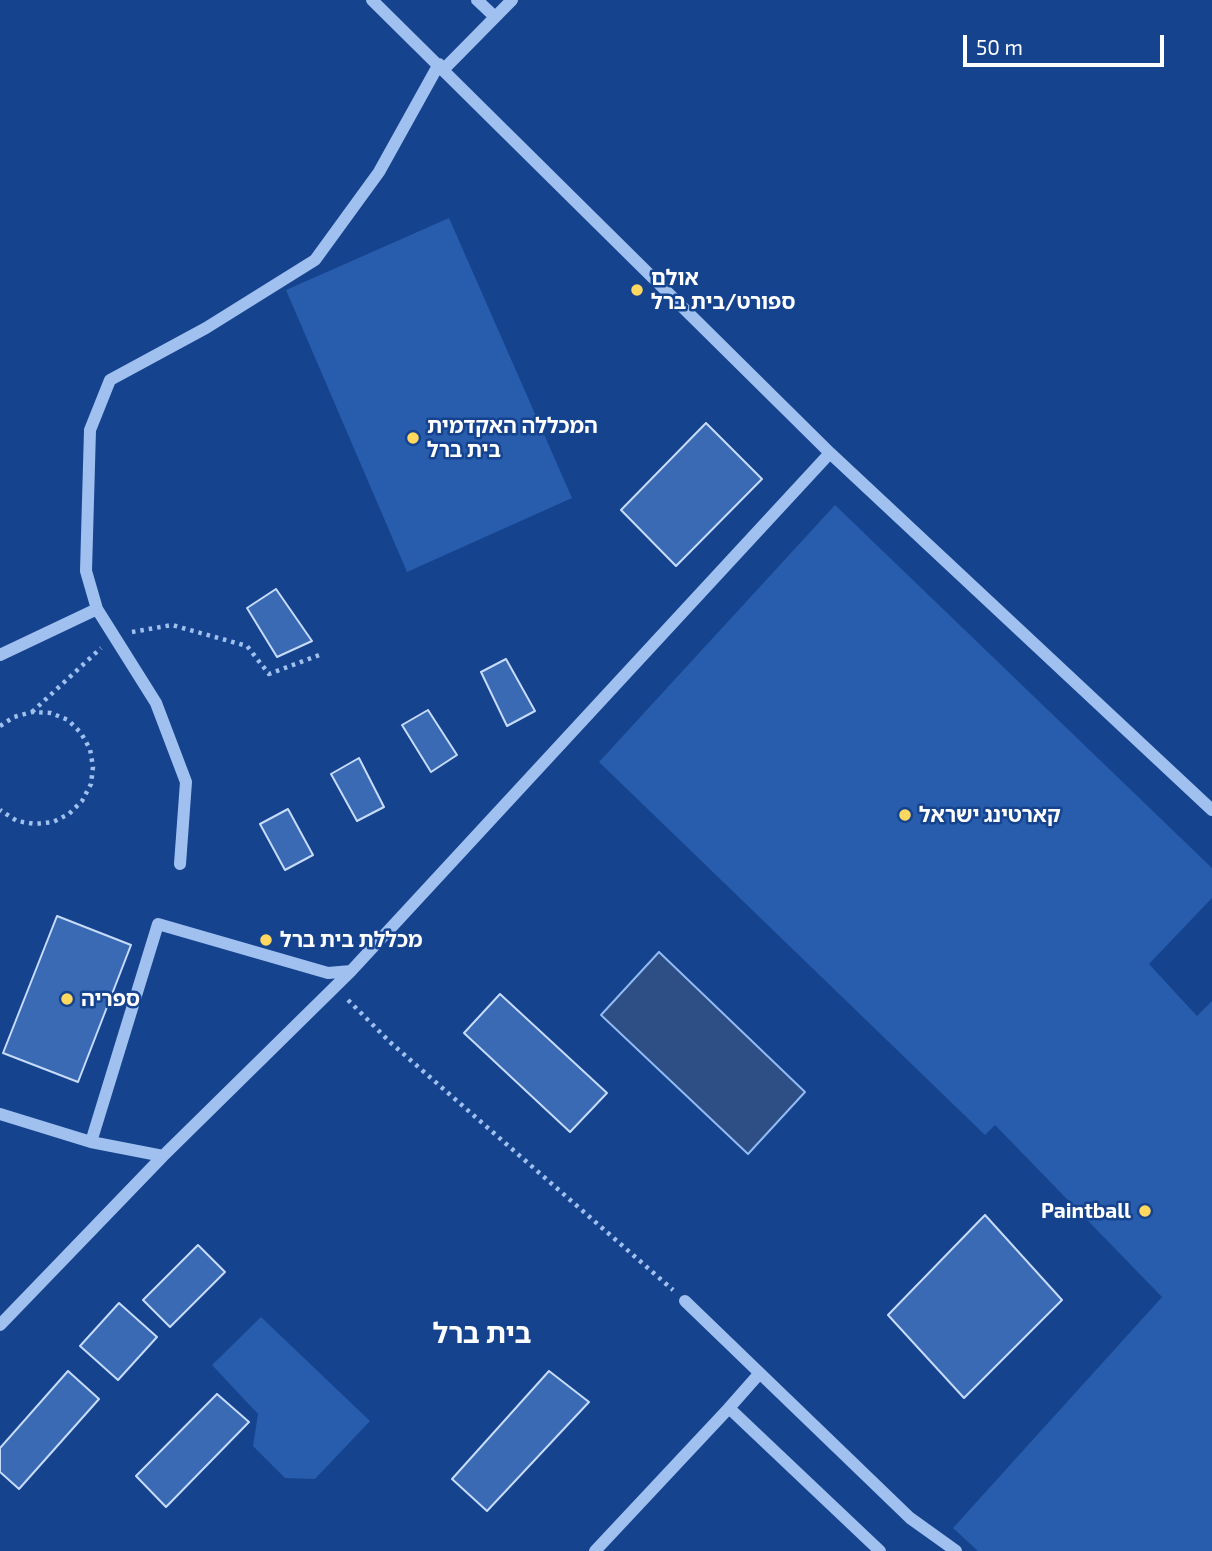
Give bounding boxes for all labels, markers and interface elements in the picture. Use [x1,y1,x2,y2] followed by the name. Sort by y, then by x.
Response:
[967,21,1168,65] scale bar
[976,34,1023,59] text: 50 m
[651,265,795,315] place label: אולם ספורט/בית ברל
[629,282,645,298] marker: אולם ספורט/בית ברל
[427,413,598,463] place label: המכללה האקדמית בית ברל
[405,430,421,446] marker: המכללה האקדמית בית ברל
[919,802,1061,828] place label: קארטינג ישראל
[897,807,913,823] marker: קארטינג ישראל
[280,927,422,953] place label: מכללת בית ברל
[258,932,274,948] marker: מכללת בית ברל
[81,986,140,1012] place label: ספריה
[59,991,75,1007] marker: ספריה
[1041,1198,1131,1224] place label: Paintball
[1137,1203,1153,1219] marker: Paintball
[433,1317,531,1351] district label: בית ברל

